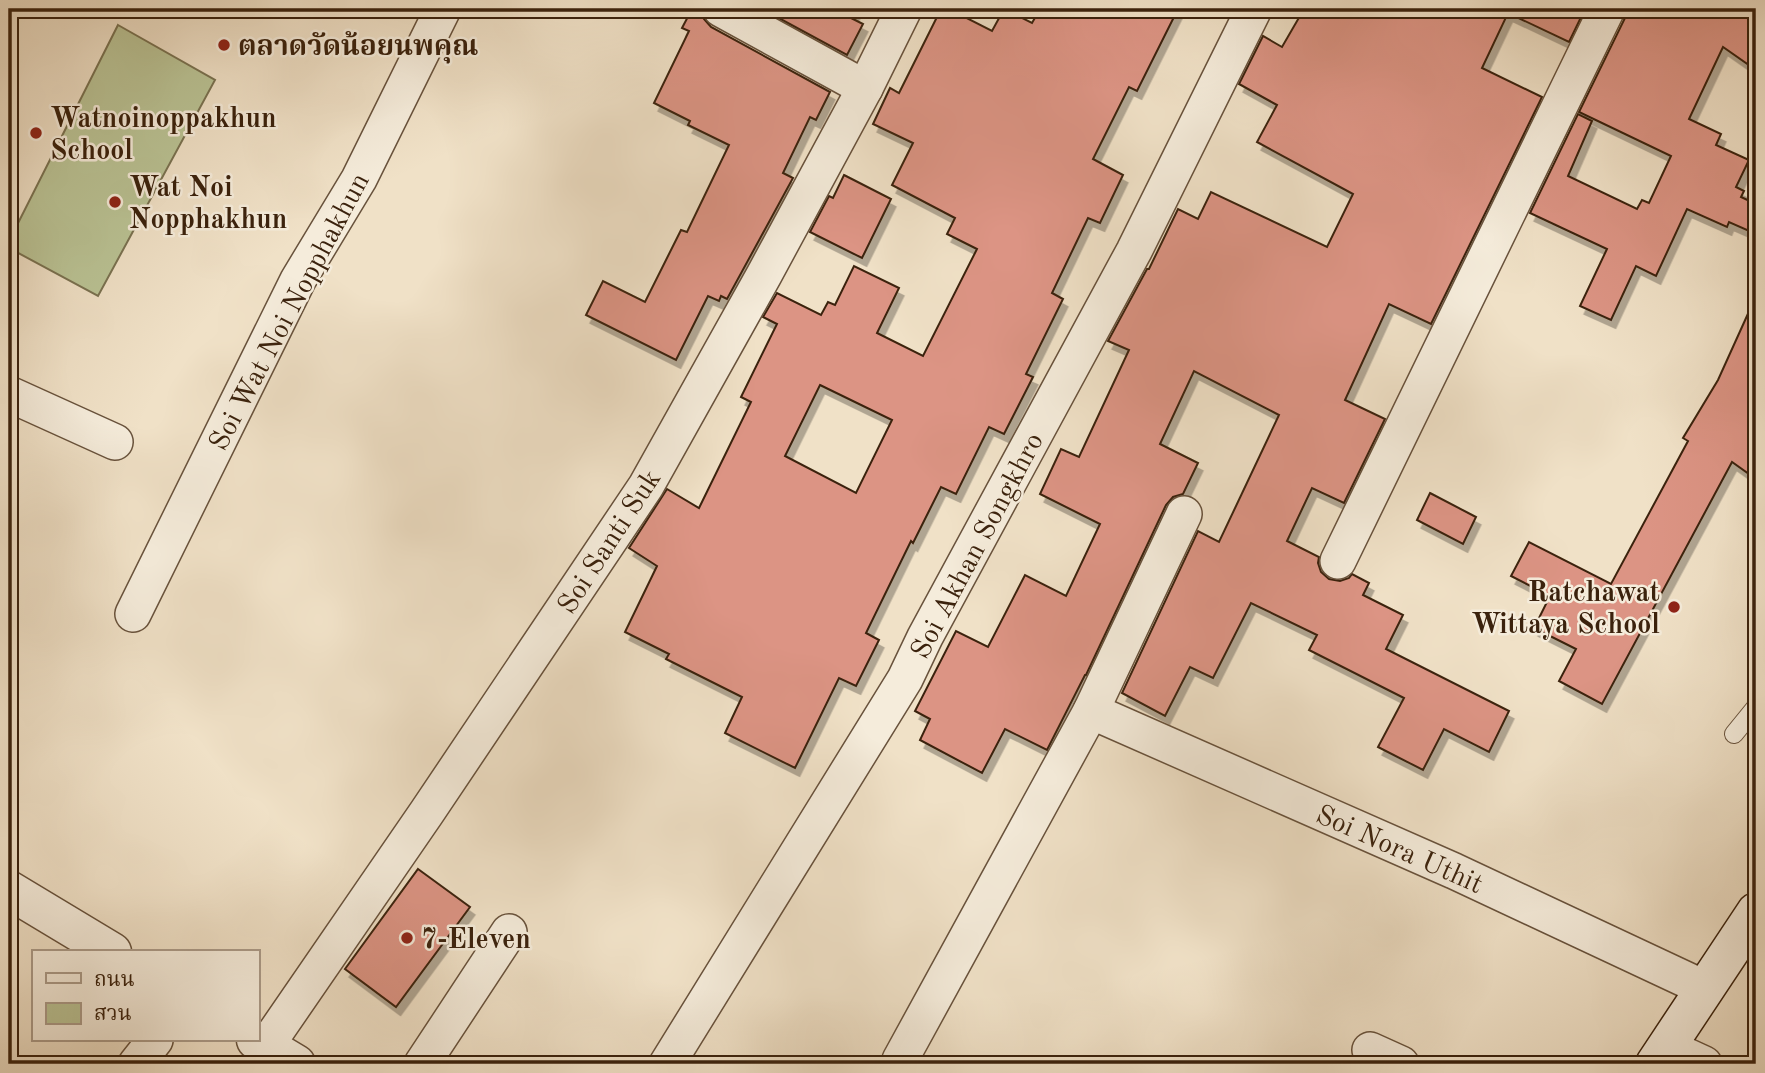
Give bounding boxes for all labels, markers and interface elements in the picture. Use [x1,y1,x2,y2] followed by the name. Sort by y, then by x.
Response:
[238,31,478,64] place label: ตลาดวัดน้อยนพคุณ
[216,37,232,53] marker: ตลาดวัดน้อยนพคุณ
[50,106,277,166] place label: Watnoinoppakhun School
[28,125,44,141] marker: Watnoinoppakhun School
[206,169,376,456] street label: Soi Wat Noi Nopphakhun
[129,175,287,235] place label: Wat Noi Nopphakhun
[107,194,123,210] marker: Wat Noi Nopphakhun
[907,429,1050,664] street label: Soi Akhan Songkhro
[554,466,667,619] street label: Soi Santi Suk
[1471,580,1660,640] place label: Ratchawat Wittaya School
[1666,599,1682,615] marker: Ratchawat Wittaya School
[1311,801,1486,900] street label: Soi Nora Uthit
[421,927,531,955] place label: 7-Eleven
[399,930,415,946] marker: 7-Eleven
[32,950,259,1042] legend
[94,970,135,991] text: ถนน
[94,1004,132,1025] text: สวน

